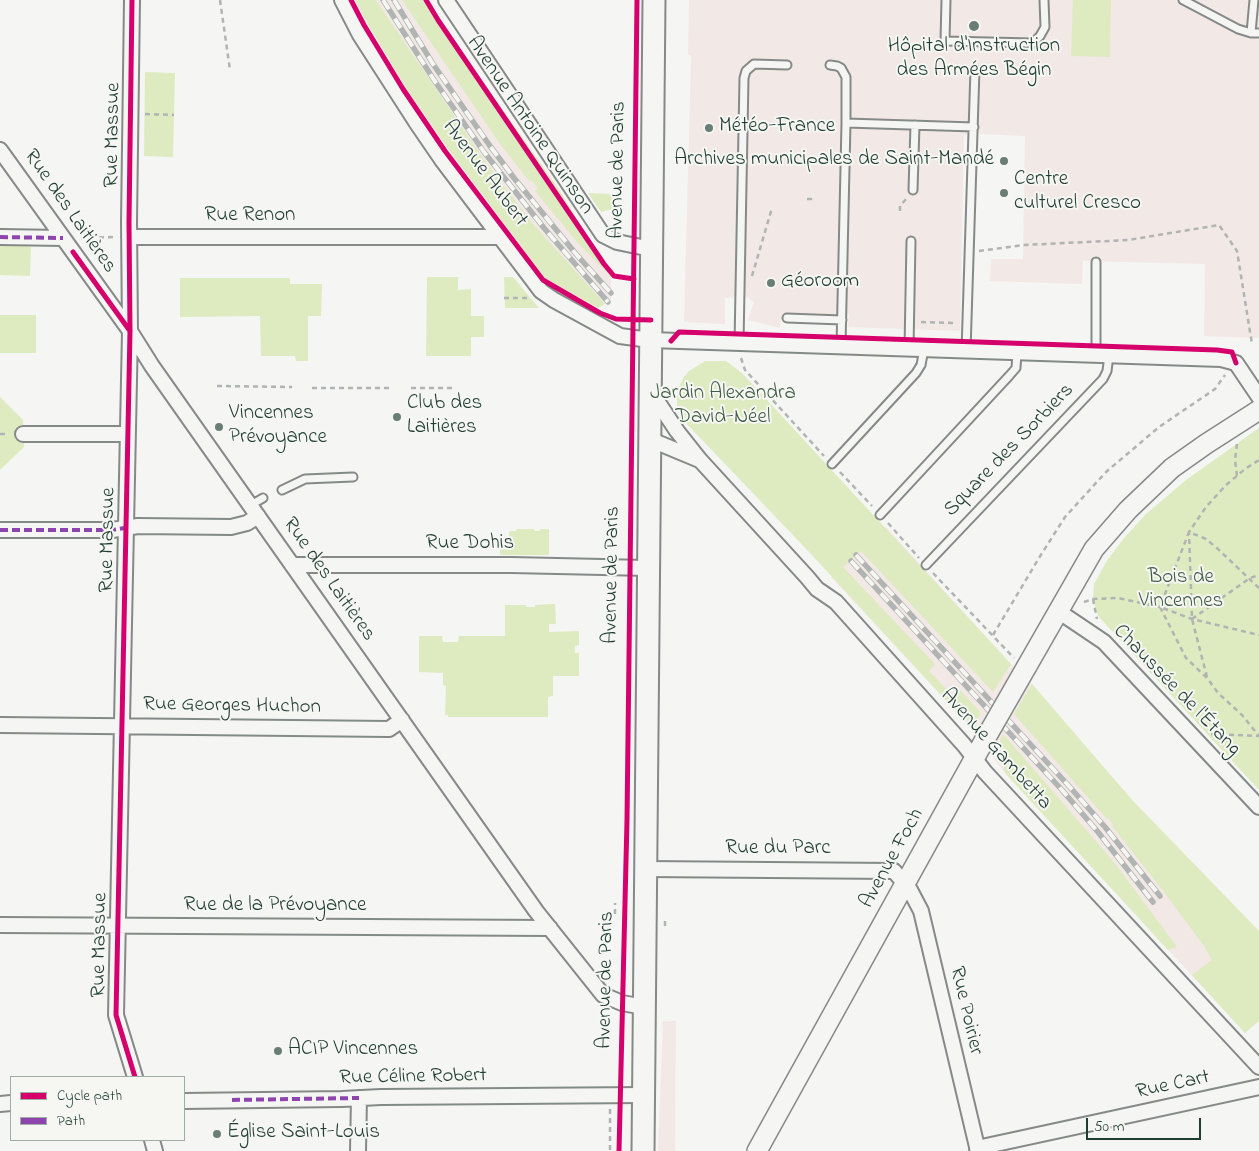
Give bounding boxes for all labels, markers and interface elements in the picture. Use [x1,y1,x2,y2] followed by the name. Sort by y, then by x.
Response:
[967,19,981,33] marker: Hôpital d'Instruction des Armées Bégin
[460,32,598,220] street label: Avenue Antoine Quinson
[888,35,1060,85] place label: Hôpital d'Instruction des Armées Bégin
[100,82,128,188] street label: Rue Massue
[605,101,633,239] street label: Avenue de Paris
[719,115,835,141] place label: Météo-France
[436,116,532,232] street label: Avenue Aubert
[703,122,715,134] marker: Météo-France
[17,145,121,279] street label: Rue des Laitières
[674,148,994,174] place label: Archives municipales de Saint-Mandé
[998,155,1010,167] marker: Archives municipales de Saint-Mandé
[1014,168,1141,218] place label: Centre culturel Cresco
[998,187,1010,199] marker: Centre culturel Cresco
[205,204,295,230] street label: Rue Renon
[781,270,859,296] place label: Géoroom
[765,277,777,289] marker: Géoroom
[940,379,1080,523] street label: Square des Sorbiers
[650,382,796,432] park label: Jardin Alexandra David-Néel
[407,392,482,442] place label: Club des Laitières
[229,402,327,452] place label: Vincennes Prévoyance
[391,411,403,423] marker: Club des Laitières
[213,421,225,433] marker: Vincennes Prévoyance
[95,487,123,593] street label: Rue Massue
[599,506,627,644] street label: Avenue de Paris
[276,513,380,647] street label: Rue des Laitières
[426,532,514,558] street label: Rue Dohis
[1139,566,1223,616] park label: Bois de Vincennes
[1107,620,1245,762] street label: Chaussée de l'Étang
[934,684,1056,816] street label: Avenue Gambetta
[143,693,321,721] street label: Rue Georges Huchon
[855,805,931,913] street label: Avenue Foch
[725,837,831,863] street label: Rue du Parc
[87,892,115,998] street label: Rue Massue
[184,894,366,920] street label: Rue de la Prévoyance
[593,911,621,1049] street label: Avenue de Paris
[943,964,987,1058] street label: Rue Poirier
[288,1038,418,1064] place label: ACIP Vincennes
[272,1045,284,1057] marker: ACIP Vincennes
[339,1064,487,1092] street label: Rue Céline Robert
[1134,1066,1212,1106] street label: Rue Cart
[10,1076,185,1141] legend
[57,1085,122,1107] text: Cycle path
[1089,1108,1204,1140] scale bar
[57,1110,85,1132] text: Path
[1094,1116,1124,1138] text: 50 m
[227,1121,380,1147] place label: Église Saint-Louis
[211,1128,223,1140] marker: Église Saint-Louis

